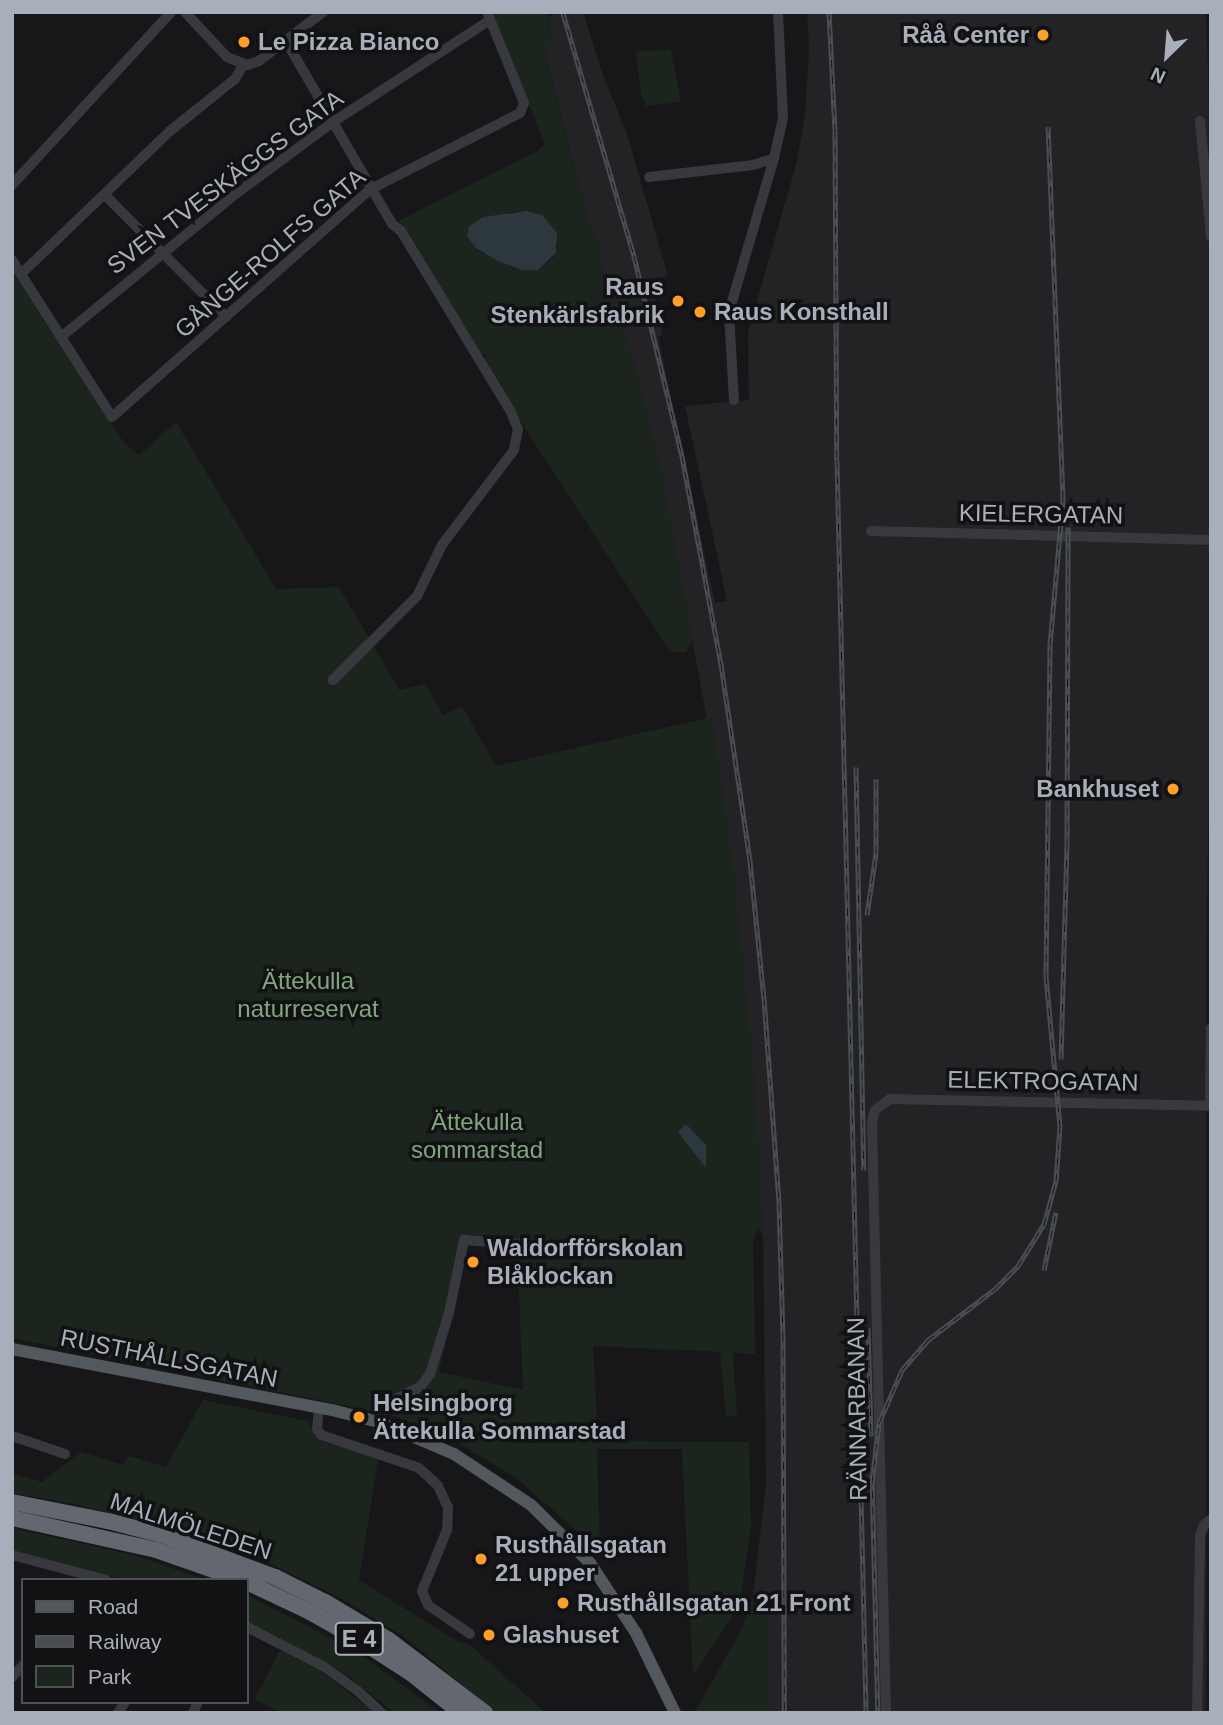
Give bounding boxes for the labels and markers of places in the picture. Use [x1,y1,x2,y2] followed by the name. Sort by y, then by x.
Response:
[902,21,1029,49] place label: Råå Center
[1035,27,1051,43] marker: Råå Center
[258,28,439,56] place label: Le Pizza Bianco
[236,34,252,50] marker: Le Pizza Bianco
[491,273,664,329] place label: Raus Stenkärlsfabrik
[670,293,686,309] marker: Raus Stenkärlsfabrik
[714,298,889,326] place label: Raus Konsthall
[692,304,708,320] marker: Raus Konsthall
[1036,775,1159,803] place label: Bankhuset
[1165,781,1181,797] marker: Bankhuset
[487,1234,683,1290] place label: Waldorfförskolan Blåklockan
[465,1254,481,1270] marker: Waldorfförskolan Blåklockan
[373,1389,626,1445] place label: Helsingborg Ättekulla Sommarstad
[351,1409,367,1425] marker: Helsingborg Ättekulla Sommarstad
[495,1531,667,1587] place label: Rusthållsgatan 21 upper
[473,1551,489,1567] marker: Rusthållsgatan 21 upper
[577,1589,850,1617] place label: Rusthållsgatan 21 Front
[555,1595,571,1611] marker: Rusthållsgatan 21 Front
[503,1621,619,1649] place label: Glashuset
[481,1627,497,1643] marker: Glashuset

